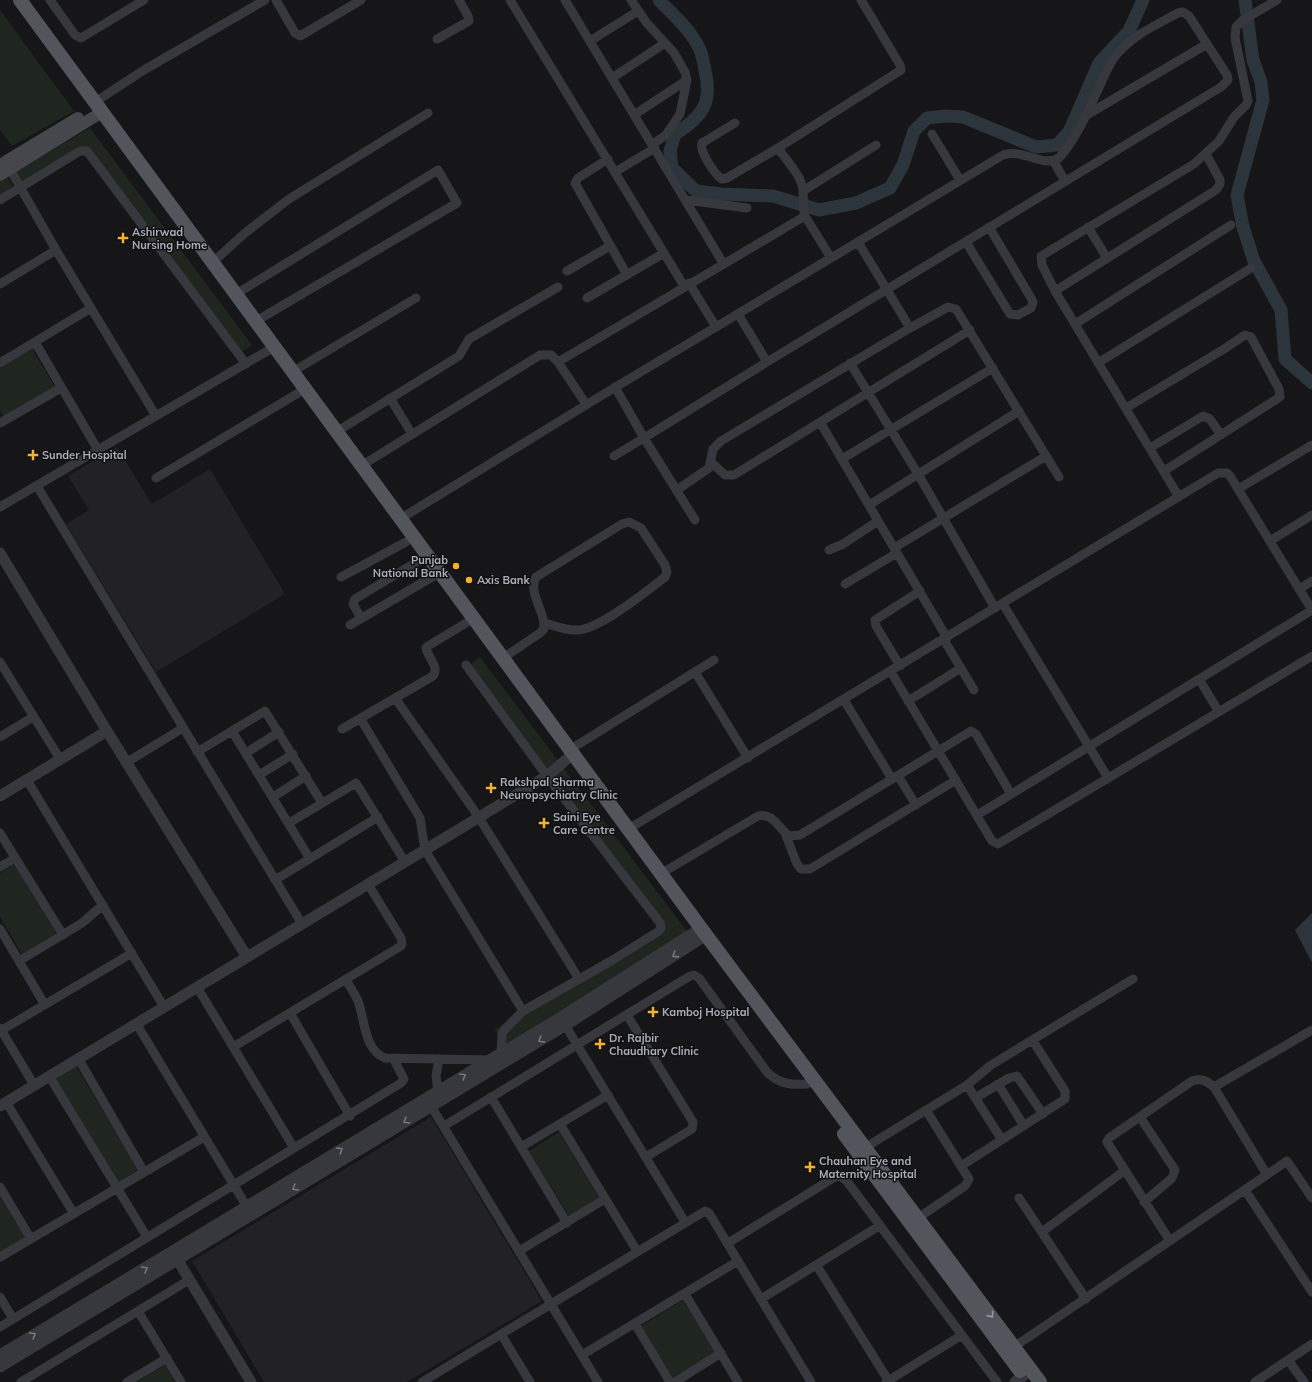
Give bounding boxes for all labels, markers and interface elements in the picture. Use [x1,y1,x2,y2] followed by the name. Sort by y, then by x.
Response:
[132,225,207,252] place label: Ashirwad Nursing Home
[117,232,129,244] marker: Ashirwad Nursing Home
[42,448,127,462] place label: Sunder Hospital
[27,449,39,461] marker: Sunder Hospital
[373,553,449,580] place label: Punjab National Bank
[451,561,461,571] marker: Punjab National Bank
[477,573,530,587] place label: Axis Bank
[464,575,474,585] marker: Axis Bank
[500,775,618,802] place label: Rakshpal Sharma Neuropsychiatry Clinic
[485,782,497,794] marker: Rakshpal Sharma Neuropsychiatry Clinic
[553,810,615,837] place label: Saini Eye Care Centre
[538,817,550,829] marker: Saini Eye Care Centre
[672,951,679,958] one-way arrow
[662,1005,749,1019] place label: Kamboj Hospital
[647,1006,659,1018] marker: Kamboj Hospital
[609,1031,699,1058] place label: Dr. Rajbir Chaudhary Clinic
[538,1035,545,1042] one-way arrow
[594,1038,606,1050] marker: Dr. Rajbir Chaudhary Clinic
[459,1073,466,1080] one-way arrow
[403,1117,410,1124] one-way arrow
[336,1148,343,1155] one-way arrow
[819,1154,917,1181] place label: Chauhan Eye and Maternity Hospital
[804,1161,816,1173] marker: Chauhan Eye and Maternity Hospital
[292,1184,299,1191] one-way arrow
[141,1266,148,1273] one-way arrow
[986,1311,993,1318] one-way arrow
[29,1333,36,1340] one-way arrow

